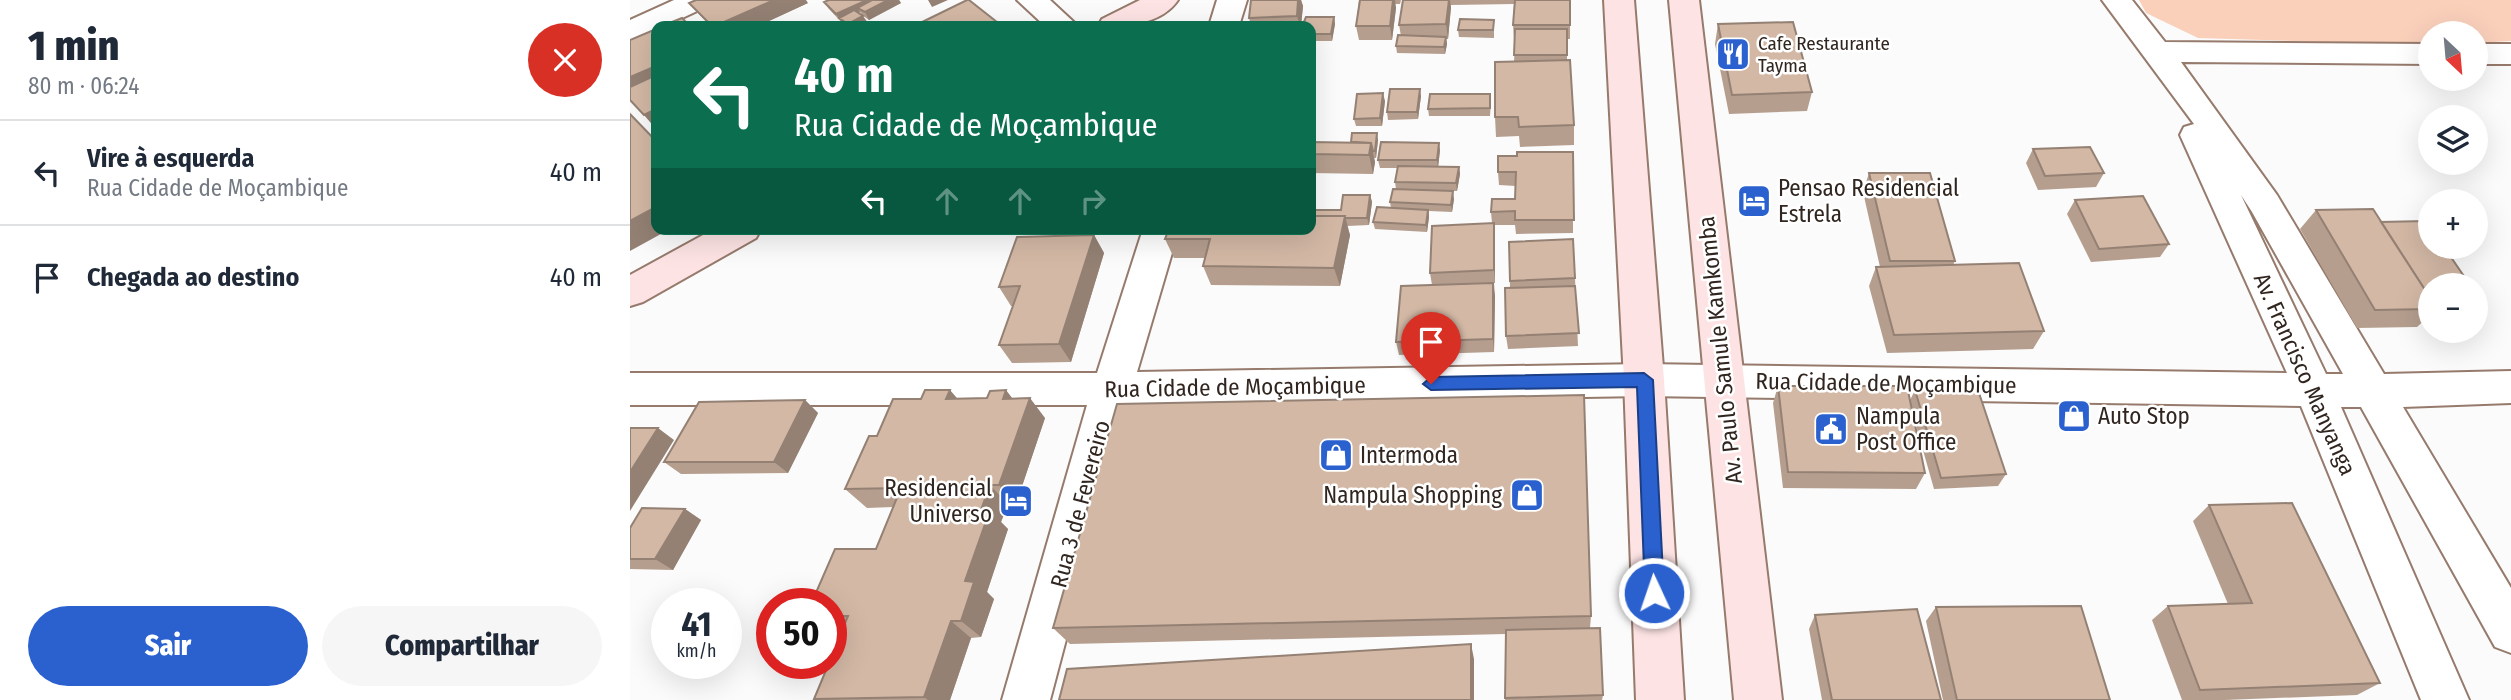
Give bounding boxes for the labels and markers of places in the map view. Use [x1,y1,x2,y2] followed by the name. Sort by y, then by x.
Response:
[1758,32,1890,77] place label: Cafe Restaurante Tayma
[1714,35,1752,73] restaurant icon: Cafe Restaurante Tayma
[1778,174,1959,228] place label: Pensao Residencial Estrela
[1735,182,1773,220] hotel icon: Pensao Residencial Estrela
[1401,312,1461,384] pin
[2055,397,2093,435] shop icon: Auto Stop
[1856,402,1956,456] place label: Nampula Post Office
[2098,402,2190,430] place label: Auto Stop
[1812,410,1850,448] public building icon: Nampula Post Office
[1317,436,1355,474] shop icon: Intermoda
[1360,441,1458,469] place label: Intermoda
[884,474,992,528] place label: Residencial Universo
[1508,476,1546,514] shop icon: Nampula Shopping
[1323,481,1502,509] place label: Nampula Shopping
[997,482,1035,520] hotel icon: Residencial Universo

